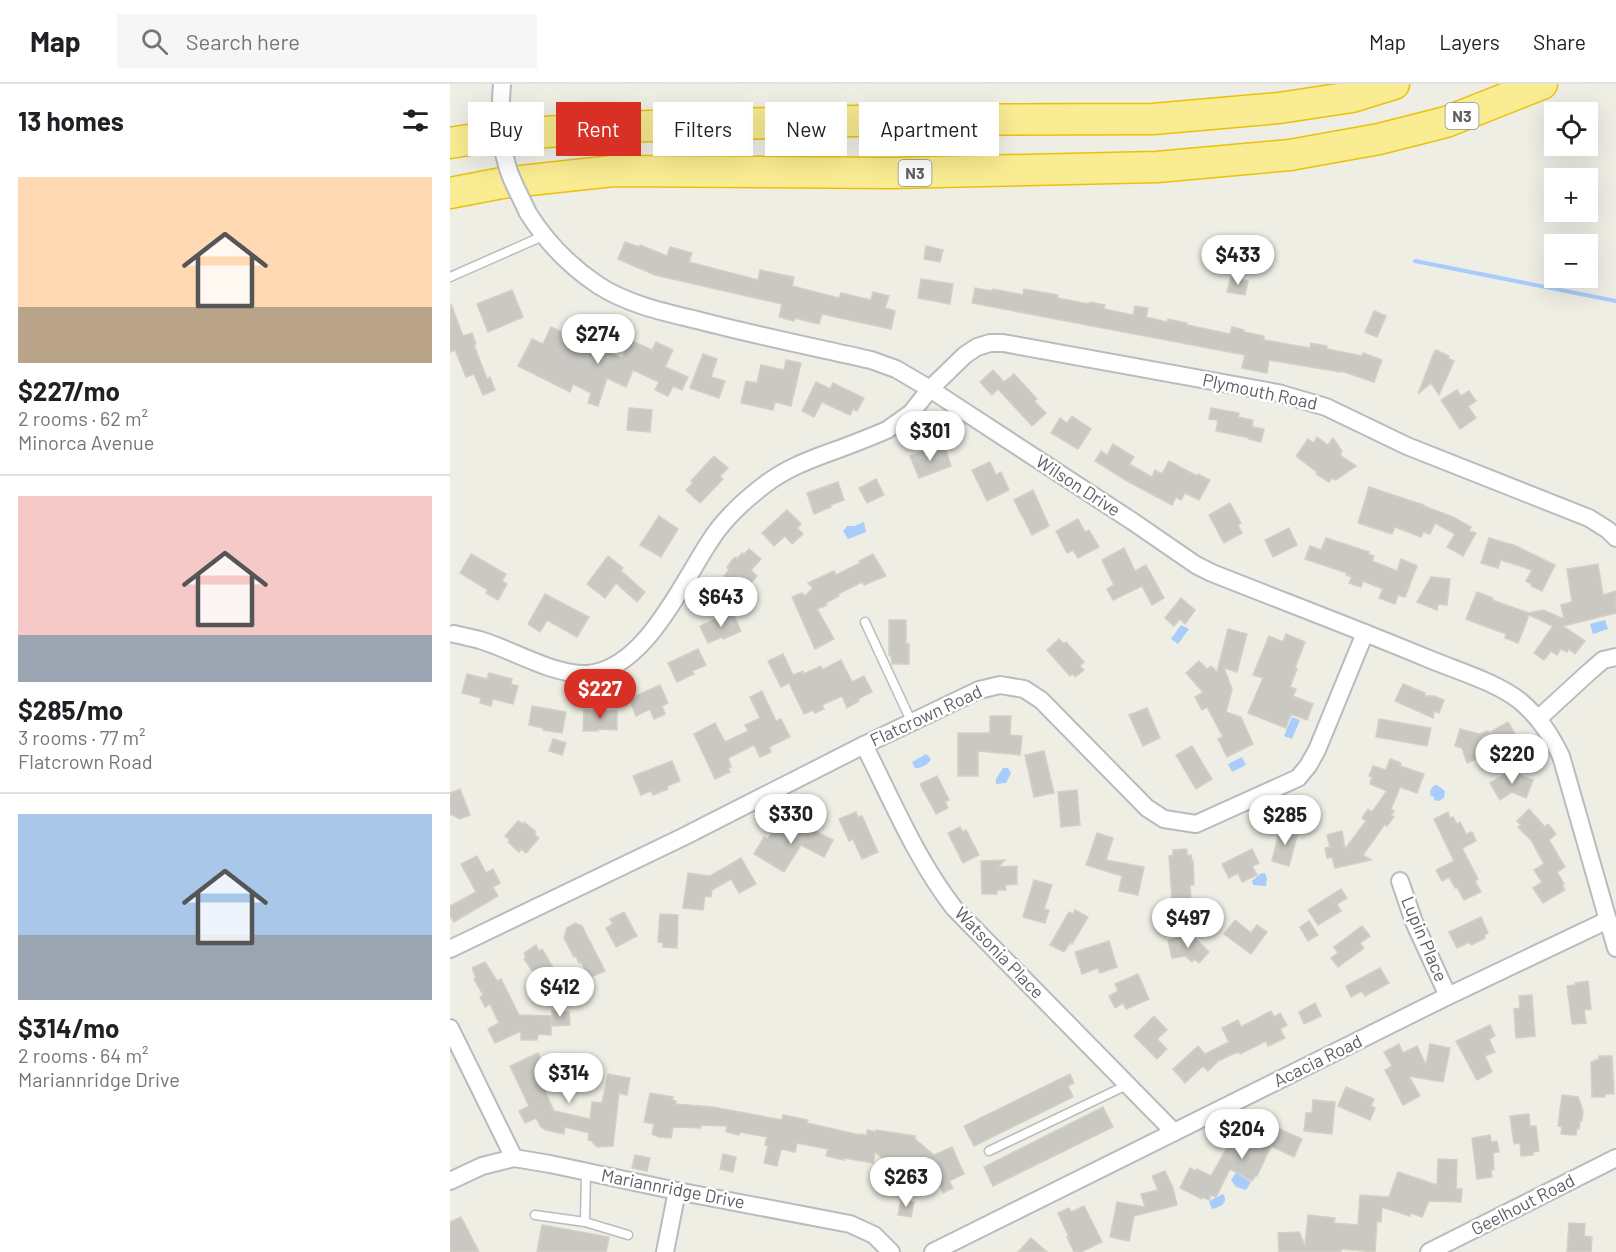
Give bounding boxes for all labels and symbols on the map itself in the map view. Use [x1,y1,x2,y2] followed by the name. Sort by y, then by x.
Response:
[1446,103,1478,129] road number: N3
[898,160,932,186] road number: N3
[1202,235,1274,286] pin: $433
[562,314,634,365] pin: $274
[1201,368,1320,414] street label: Plymouth Road
[894,411,966,462] pin: $301
[1032,450,1125,521] street label: Wilson Drive
[685,577,757,628] pin: $643
[564,669,636,720] pin: $227
[866,680,985,751] street label: Flatcrown Road
[1476,734,1548,785] pin: $220
[755,794,827,845] pin: $330
[1249,795,1321,846] pin: $285
[1397,893,1453,985] street label: Lupin Place
[1152,898,1224,949] pin: $497
[950,902,1049,1003] street label: Watsonia Place
[524,967,596,1018] pin: $412
[1270,1029,1365,1091] street label: Acacia Road
[533,1053,605,1104] pin: $314
[1206,1109,1278,1160] pin: $204
[870,1157,942,1208] pin: $263
[600,1163,747,1213] street label: Mariannridge Drive
[1467,1169,1578,1240] street label: Geelhout Road

